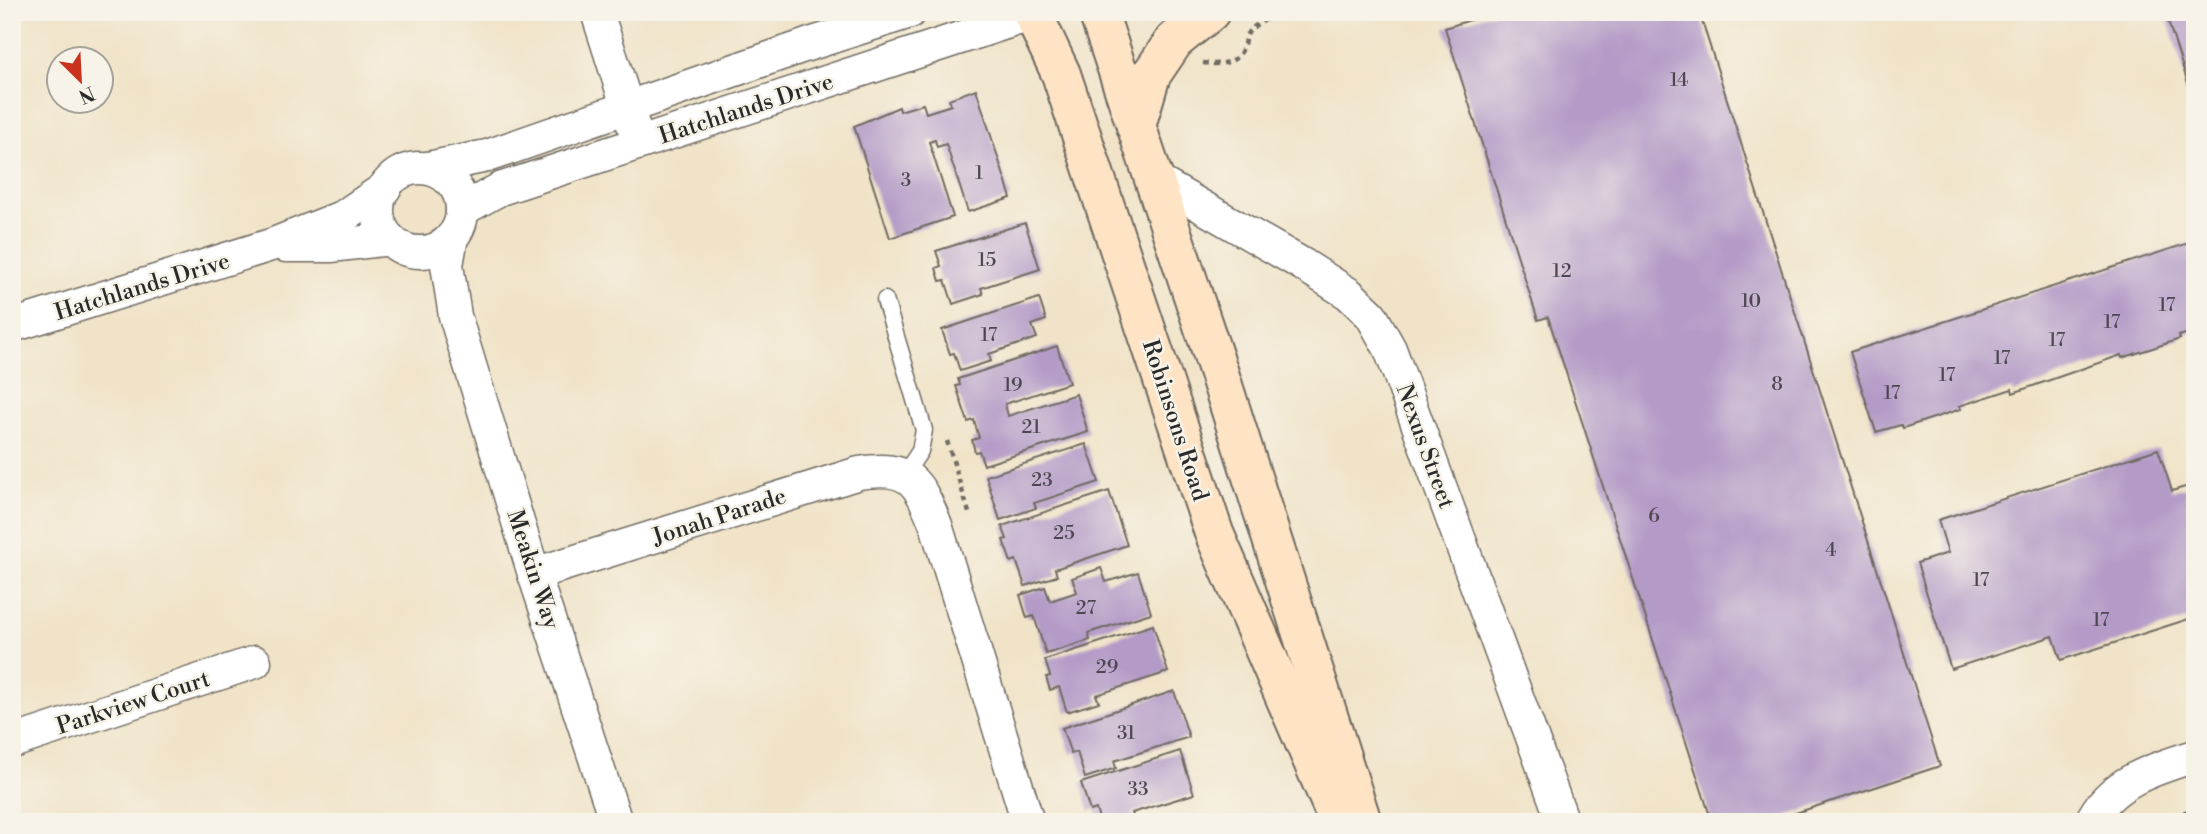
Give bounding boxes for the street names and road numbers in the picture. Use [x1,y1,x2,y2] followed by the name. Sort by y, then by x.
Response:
[656,68,837,150] street label: Hatchlands Drive
[51,247,233,327] street label: Hatchlands Drive
[1136,336,1214,504] street label: Robinsons Road
[1390,380,1461,512] street label: Nexus Street
[648,482,790,552] street label: Jonah Parade
[501,506,566,633] street label: Meakin Way
[53,665,214,741] street label: Parkview Court

